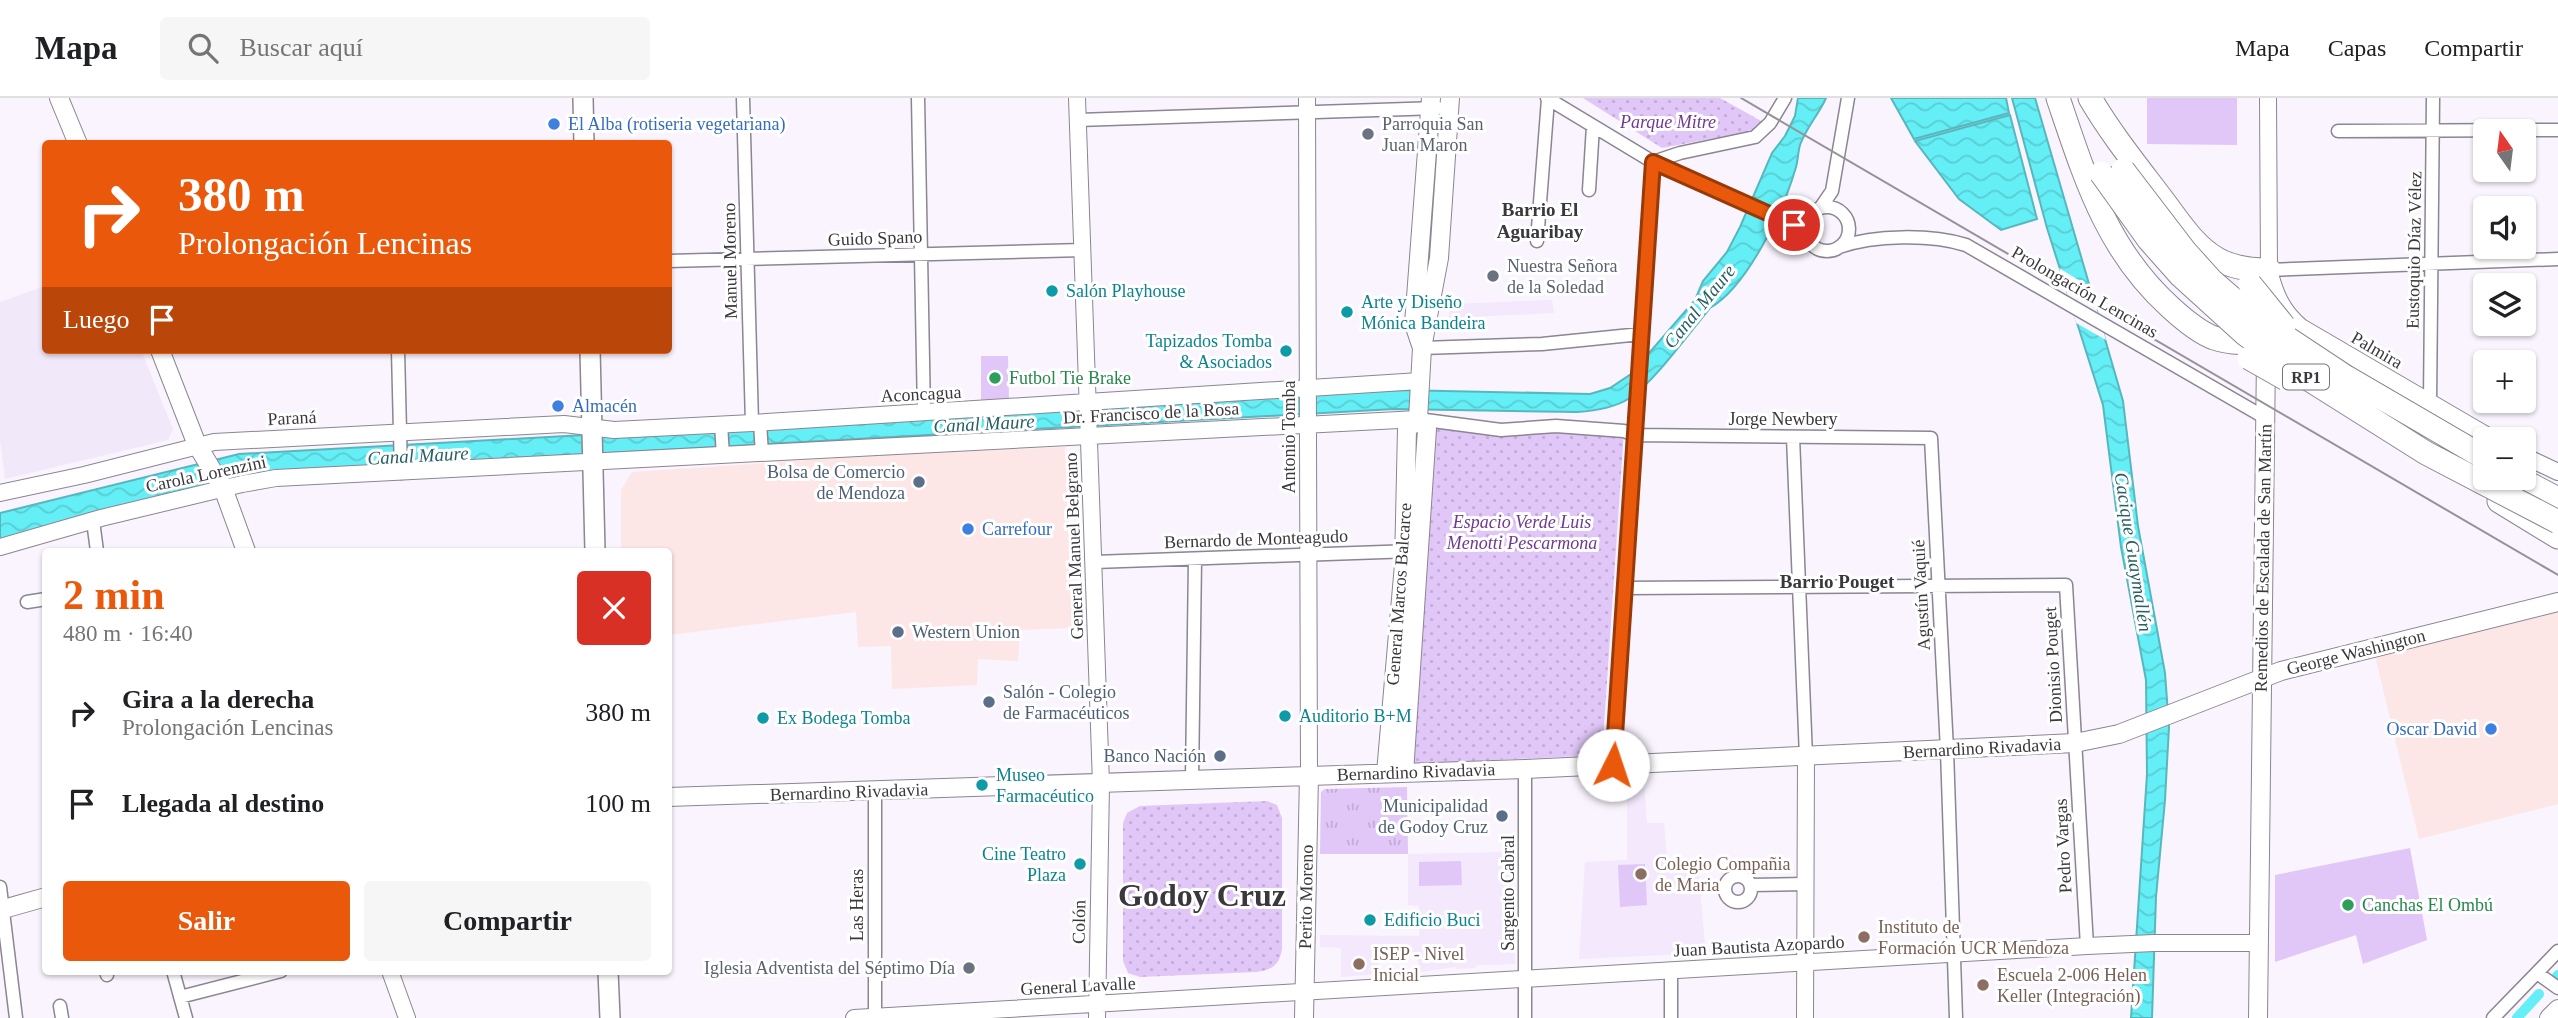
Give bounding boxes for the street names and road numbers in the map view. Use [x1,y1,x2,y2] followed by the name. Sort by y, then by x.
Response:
[2403,171,2425,329] street label: Eustoquio Díaz Vélez
[719,203,741,319] street label: Manuel Moreno
[827,226,923,250] street label: Guido Spano
[2008,242,2162,342] street label: Prolongación Lencinas
[2348,327,2406,373] street label: Palmira
[2283,364,2329,390] road number: RP1
[1279,381,1299,493] street label: Antonio Tomba
[880,382,962,406] street label: Aconcagua
[1062,398,1240,428] street label: Dr. Francisco de la Rosa
[267,407,317,429] street label: Paraná
[1728,409,1838,429] street label: Jorge Newbery
[2251,424,2275,692] street label: Remedios de Escalada de San Martín
[144,451,268,497] street label: Carola Lorenzini
[1061,452,1087,640] street label: General Manuel Belgrano
[1383,502,1415,686] street label: General Marcos Balcarce
[1164,526,1348,552] street label: Bernardo de Monteagudo
[1908,539,1934,651] street label: Agustín Vaquié
[2040,606,2066,724] street label: Dionisio Pouget
[2285,625,2427,679] street label: George Washington
[1902,734,2062,762] street label: Bernardino Rivadavia
[1336,759,1496,785] street label: Bernardino Rivadavia
[769,779,929,805] street label: Bernardino Rivadavia
[2051,798,2075,894] street label: Pedro Vargas
[1498,835,1518,951] street label: Sargento Cabral
[1295,845,1317,949] street label: Perito Moreno
[847,869,867,941] street label: Las Heras
[1069,900,1089,944] street label: Colón
[1673,932,1845,960] street label: Juan Bautista Azopardo
[1020,973,1136,999] street label: General Lavalle

